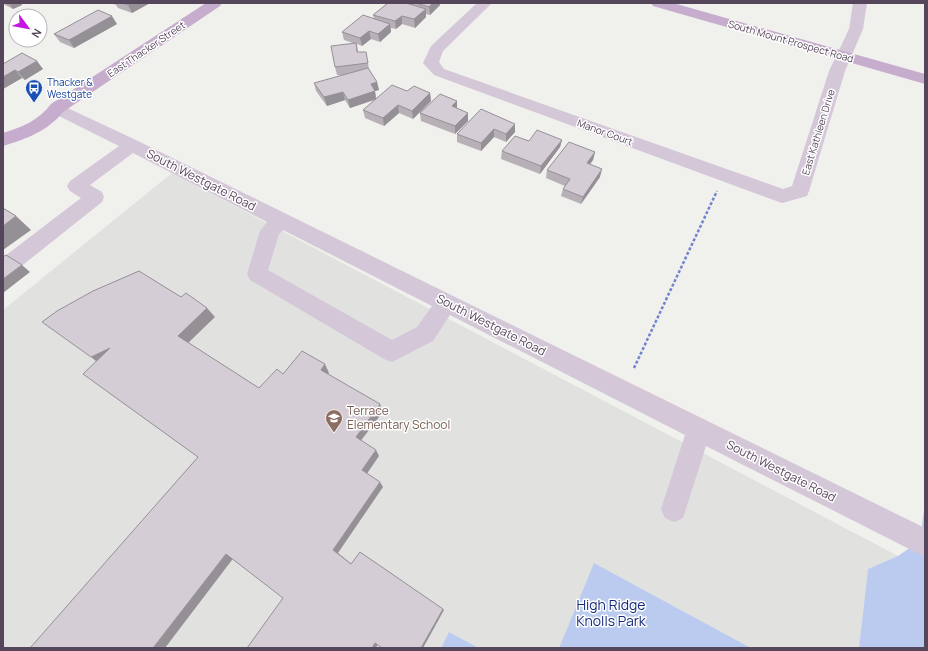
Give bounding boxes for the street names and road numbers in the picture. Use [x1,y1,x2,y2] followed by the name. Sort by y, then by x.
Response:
[727,16,855,66] street label: South Mount Prospect Road
[104,18,188,80] street label: East Thacker Street
[798,87,838,177] street label: East Kathleen Drive
[575,116,635,148] street label: Manor Court
[144,145,259,215] street label: South Westgate Road
[434,290,549,360] street label: South Westgate Road
[724,436,839,506] street label: South Westgate Road

